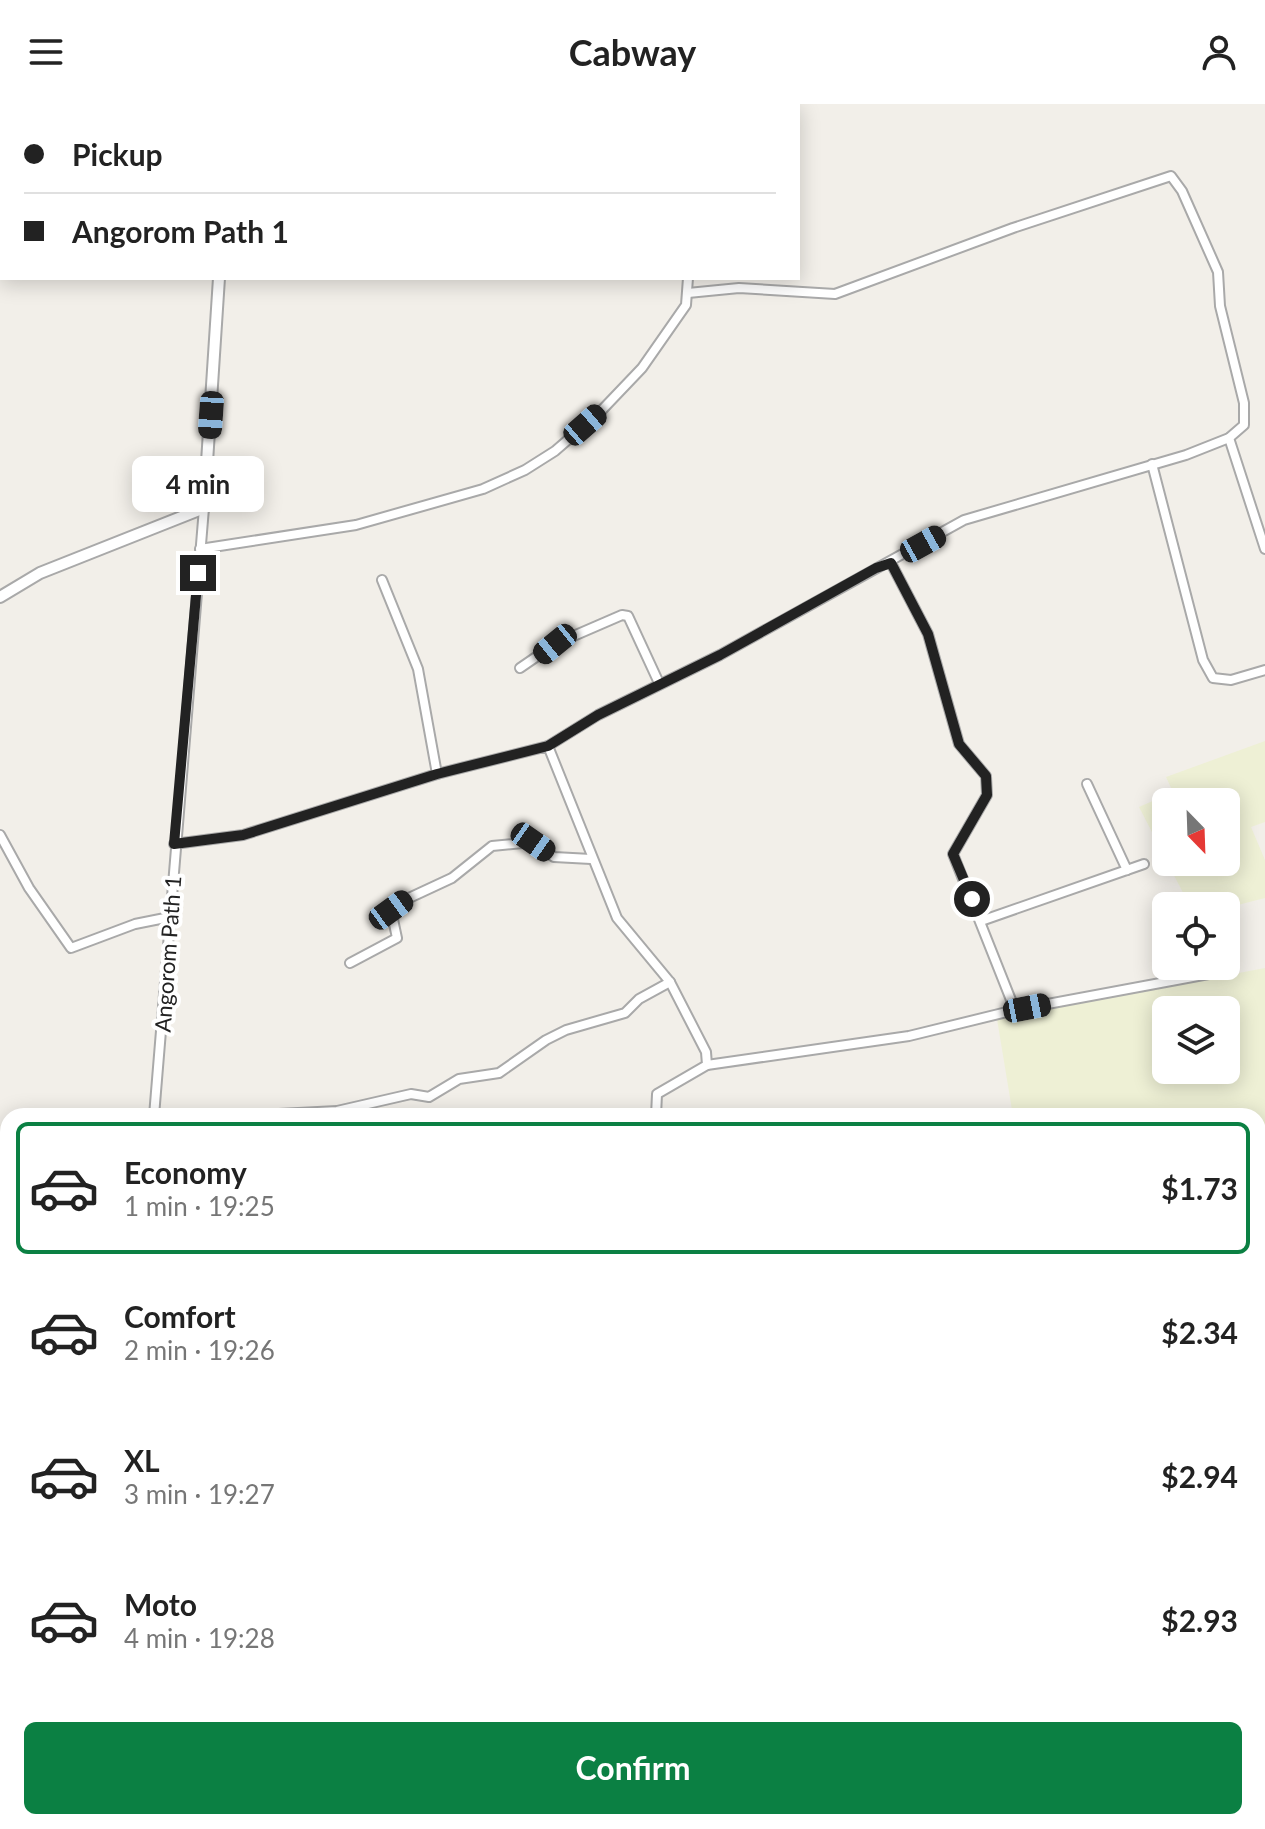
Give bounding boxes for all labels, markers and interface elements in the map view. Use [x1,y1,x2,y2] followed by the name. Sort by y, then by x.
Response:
[24,30,68,74] icon: menu
[569,30,696,74] text: Cabway
[1197,30,1241,74] icon: person
[72,136,163,172] text: Pickup
[72,213,289,249] text: Angorom Path 1
[197,390,225,440] car
[559,400,611,450] car
[132,457,264,513] callout: 4 min
[166,468,230,500] text: 4 min
[896,522,950,566] car
[180,555,216,591] route end
[529,620,581,668] car
[1152,788,1240,876] north arrow
[1152,788,1240,1084] map controls
[506,818,560,866] car
[149,875,186,1033] street label: Angorom Path 1
[954,881,990,917] route start
[365,886,417,934] car
[1152,892,1240,980] button: locate
[1001,992,1053,1024] car
[1152,996,1240,1084] button: layers
[28,1152,100,1224] icon: car
[124,1154,247,1190] text: Economy
[1161,1170,1238,1206] text: $1.73
[124,1190,275,1222] text: 1 min · 19:25
[28,1296,100,1368] icon: car
[124,1298,236,1334] text: Comfort
[1161,1314,1238,1350] text: $2.34
[124,1334,275,1366] text: 2 min · 19:26
[28,1440,100,1512] icon: car
[124,1442,160,1478] text: XL
[1161,1458,1238,1494] text: $2.94
[124,1478,275,1510] text: 3 min · 19:27
[28,1584,100,1656] icon: car
[124,1586,197,1622] text: Moto
[1161,1602,1238,1638] text: $2.93
[124,1622,275,1654] text: 4 min · 19:28
[24,1722,1242,1814] button: Confirm

